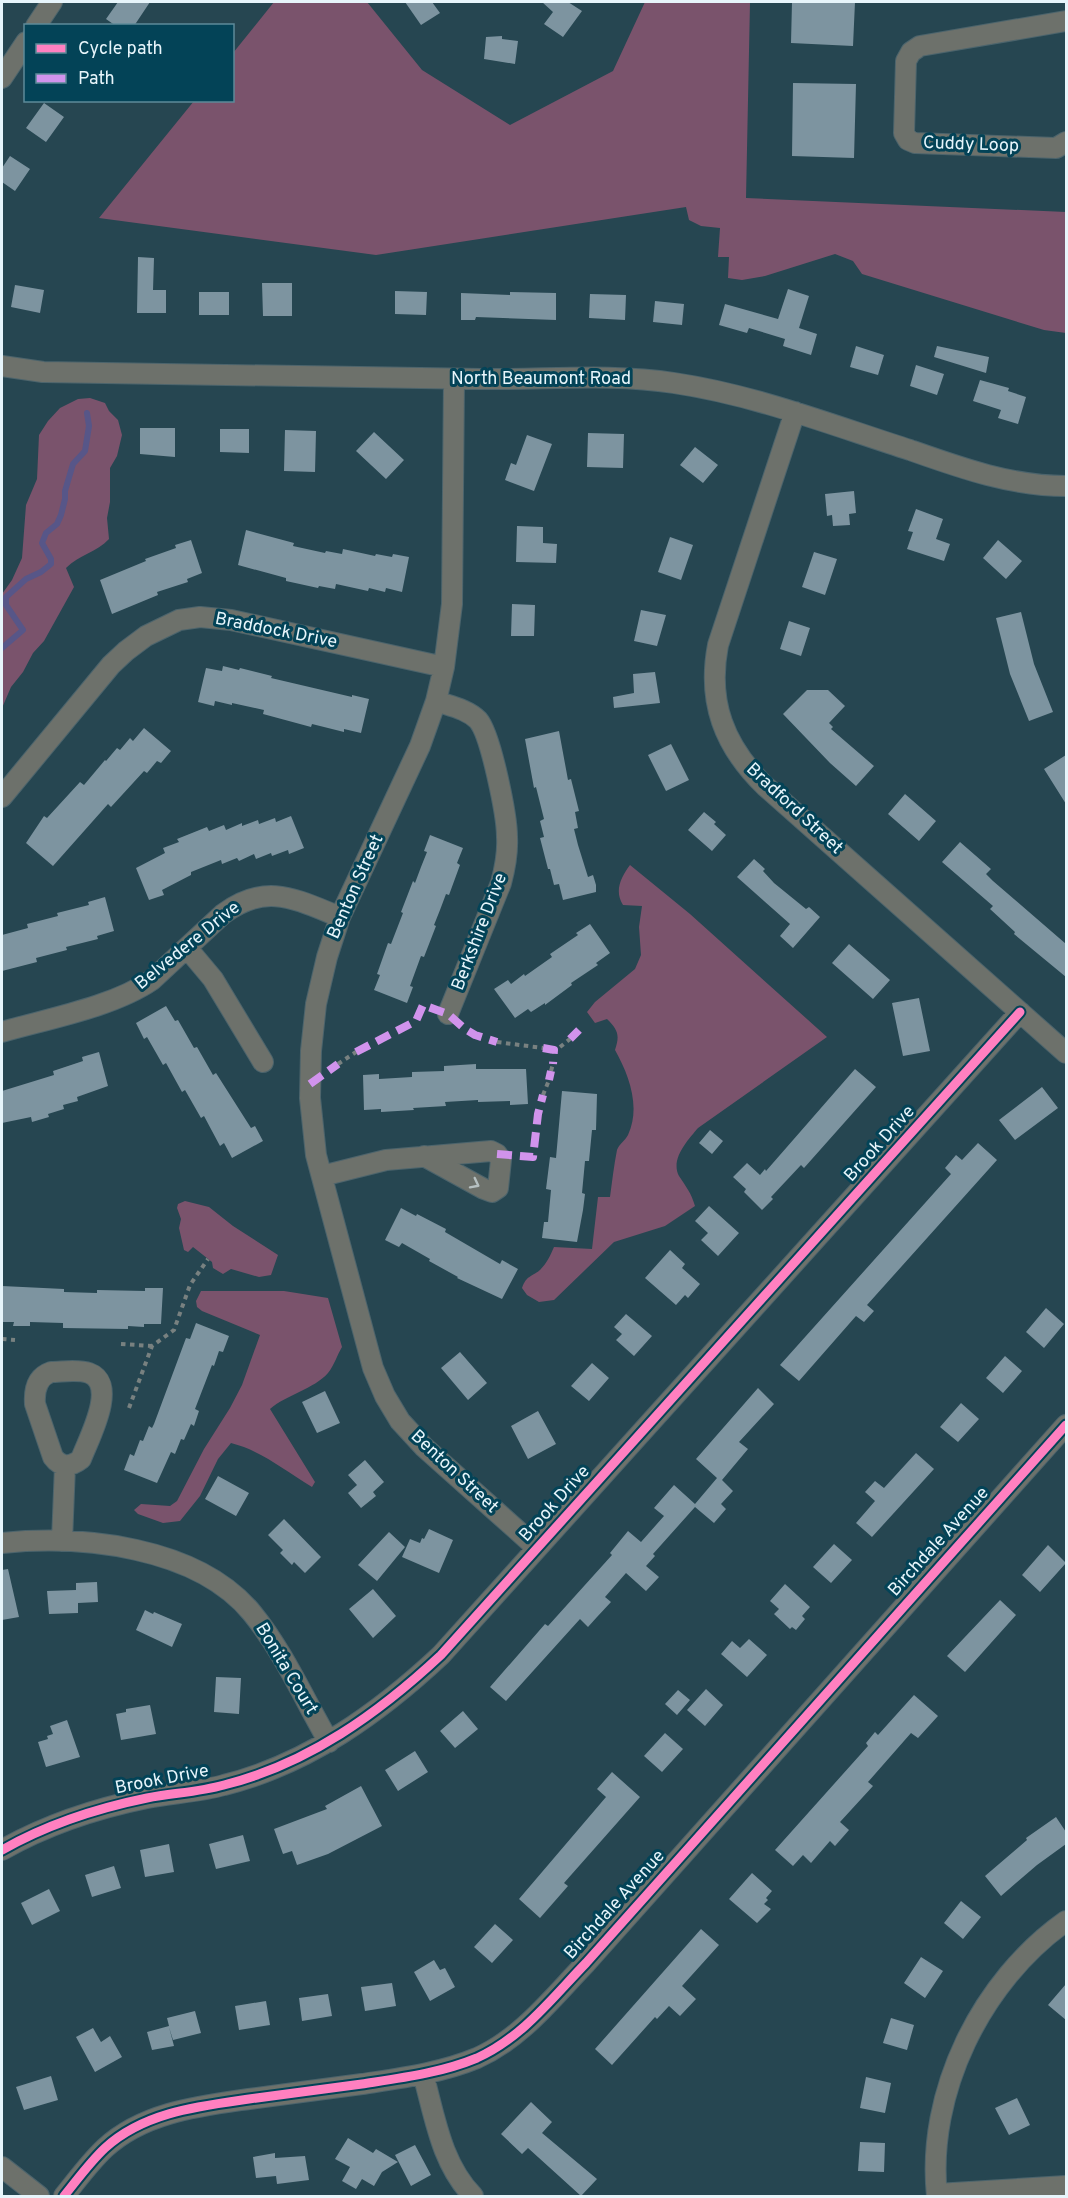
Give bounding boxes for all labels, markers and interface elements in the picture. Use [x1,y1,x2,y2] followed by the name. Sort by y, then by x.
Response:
[24,24,234,102] legend
[78,38,163,61] text: Cycle path
[78,68,115,91] text: Path
[923,132,1019,158] street label: Cuddy Loop
[451,368,631,391] street label: North Beaumont Road
[213,608,339,654] street label: Braddock Drive
[741,758,847,860] street label: Bradford Street
[323,831,389,943] street label: Benton Street
[447,870,513,994] street label: Berkshire Drive
[131,897,245,995] street label: Belvedere Drive
[840,1101,920,1187] street label: Brook Drive
[469,1177,479,1188] one-way arrow
[405,1425,503,1519] street label: Benton Street
[515,1461,595,1547] street label: Brook Drive
[884,1482,994,1602] street label: Birchdale Avenue
[250,1619,322,1719] street label: Bonita Court
[113,1760,211,1800] street label: Brook Drive
[560,1845,670,1965] street label: Birchdale Avenue

